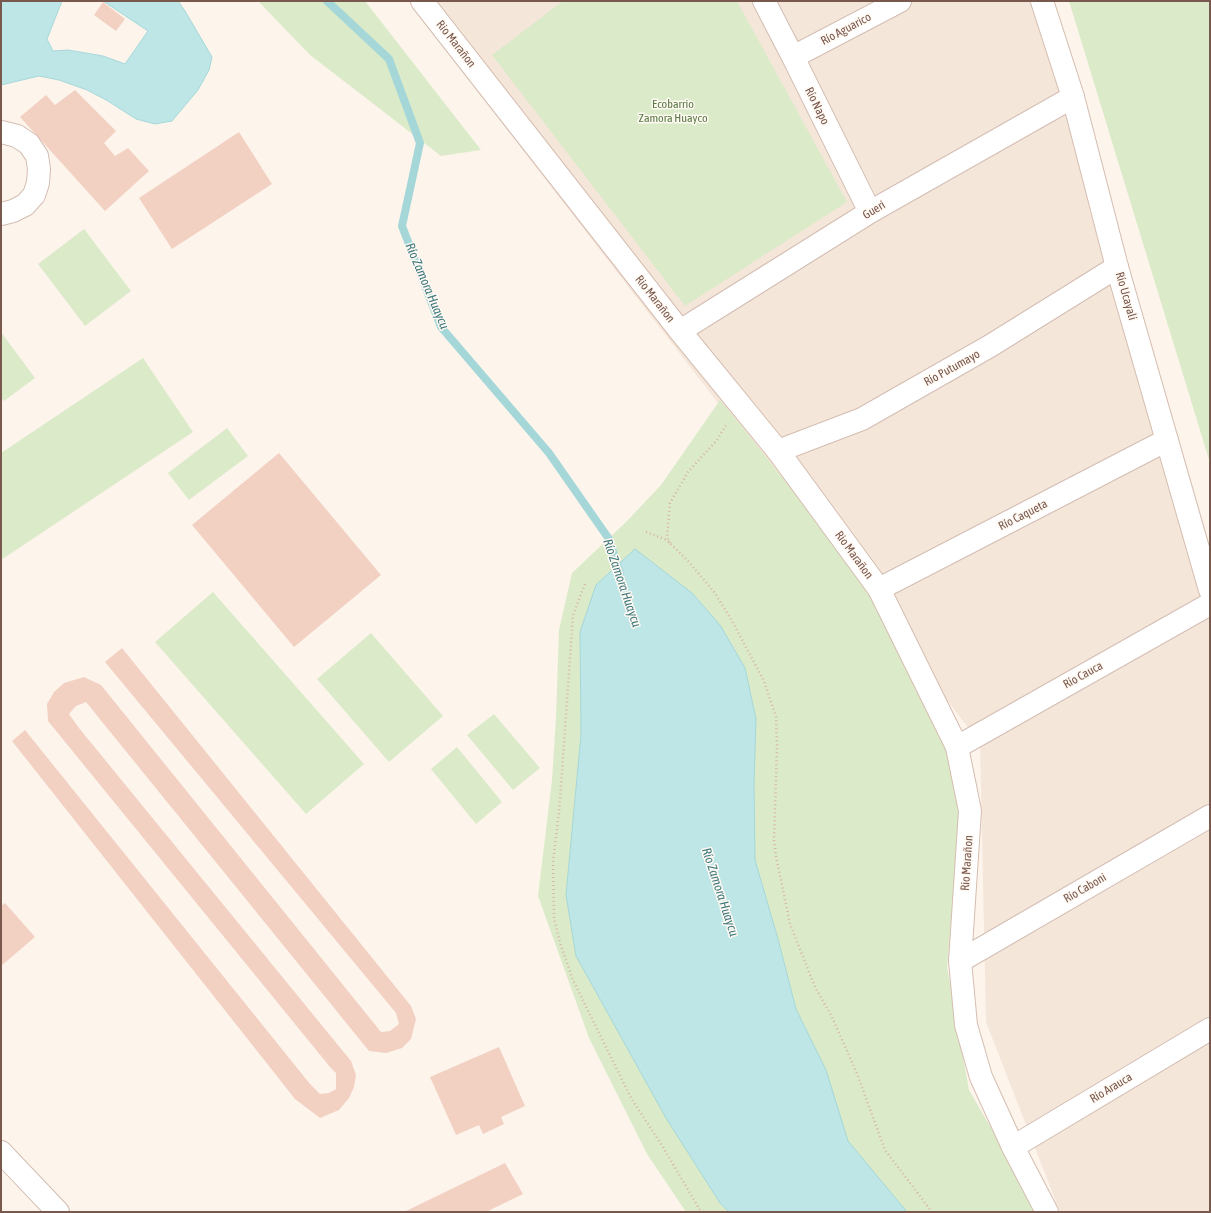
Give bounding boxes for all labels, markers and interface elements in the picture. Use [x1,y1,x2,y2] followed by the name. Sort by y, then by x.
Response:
[818,10,874,48] street label: Río Aguarico
[433,18,479,70] street label: Rio Marañon
[802,85,832,127] street label: Río Napo
[638,97,708,125] park label: Ecobarrio Zamora Huayco
[860,198,888,222] street label: Gueri
[402,241,452,331] water label: Río Zamora Huaycu
[1112,270,1140,322] street label: Río Ucayalí
[632,273,678,325] street label: Rio Marañon
[922,347,982,389] street label: Río Putumayo
[996,497,1050,533] street label: Río Caqueta
[832,528,876,582] street label: Rio Marañon
[600,537,644,629] water label: Río Zamora Huaycu
[1061,658,1105,692] street label: Río Cauca
[958,835,976,891] street label: Rio Marañon
[698,846,742,938] water label: Río Zamora Huaycu
[1061,870,1109,906] street label: Río Caboni
[1087,1070,1135,1106] street label: Río Arauca

